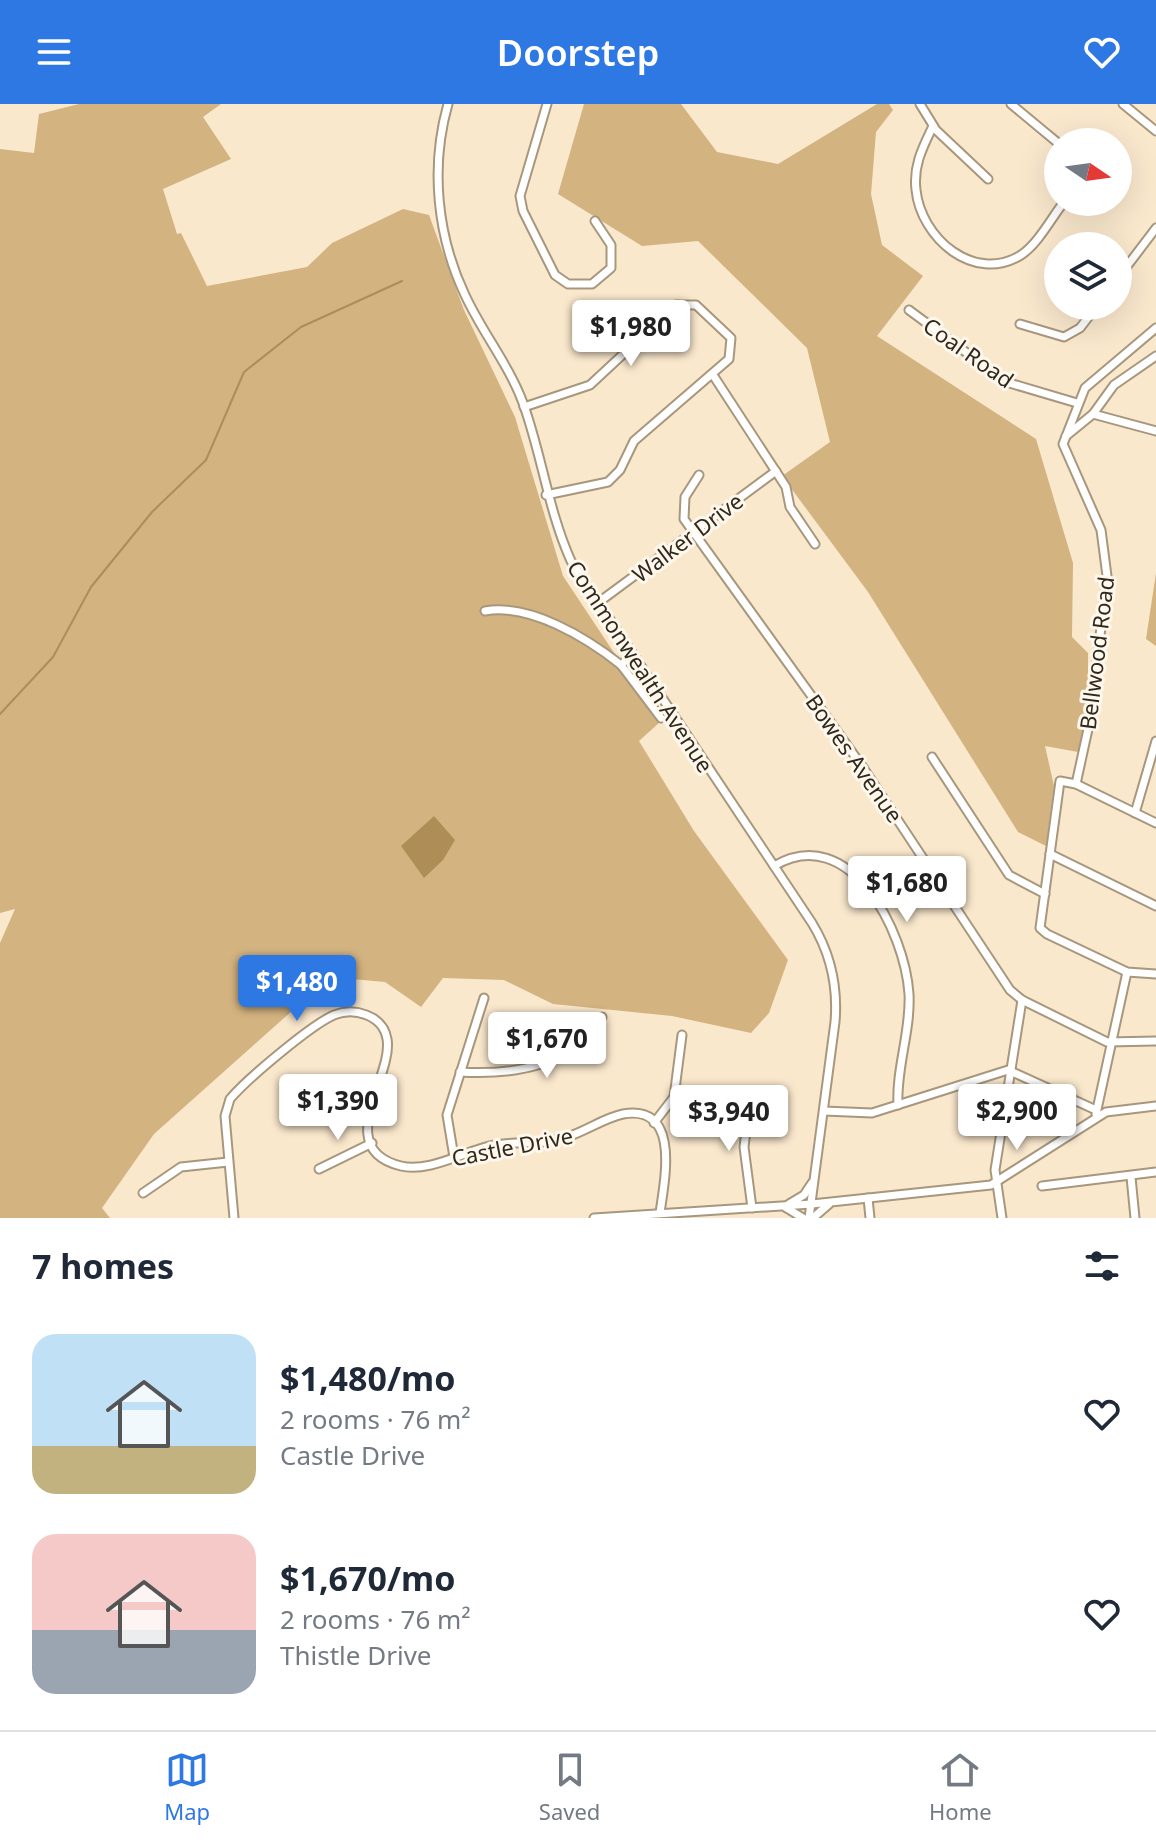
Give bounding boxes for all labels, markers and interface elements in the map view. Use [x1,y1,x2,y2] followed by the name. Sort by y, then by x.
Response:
[497,28,659,77] text: Doorstep
[32,30,76,74] icon: menu
[1080,30,1124,74] icon: heart
[1044,128,1132,216] north arrow
[1044,128,1132,320] map controls
[1044,232,1132,320] button: layers
[566,300,696,368] pin: $1,980
[590,308,672,344] text: $1,980
[918,310,1020,394] street label: Coal Road
[625,485,749,589] street label: Walker Drive
[561,554,721,778] street label: Commonwealth Avenue
[1072,575,1120,731] street label: Bellwood Road
[800,688,910,828] street label: Bowes Avenue
[842,856,972,924] pin: $1,680
[866,864,948,900] text: $1,680
[232,955,362,1023] pin: $1,480
[256,963,338,999] text: $1,480
[482,1012,612,1080] pin: $1,670
[506,1020,588,1056] text: $1,670
[273,1074,403,1142] pin: $1,390
[297,1082,379,1118] text: $1,390
[952,1084,1082,1152] pin: $2,900
[664,1085,794,1153] pin: $3,940
[976,1092,1058,1128] text: $2,900
[688,1093,770,1129] text: $3,940
[449,1120,575,1172] street label: Castle Drive
[32,1243,174,1289] text: 7 homes
[1080,1244,1124,1288] icon: filters
[280,1355,455,1401] text: $1,480/mo
[96,1366,192,1462] icon: home
[1080,1392,1124,1436] icon: heart
[280,1401,470,1437] text: 2 rooms · 76 m²
[280,1437,425,1473] text: Castle Drive
[280,1555,455,1601] text: $1,670/mo
[96,1566,192,1662] icon: home
[1080,1592,1124,1636] icon: heart
[280,1601,470,1637] text: 2 rooms · 76 m²
[280,1637,432,1673] text: Thistle Drive
[164,1748,210,1826] tab: Map
[539,1748,600,1826] tab: Saved
[929,1748,992,1826] tab: Home

